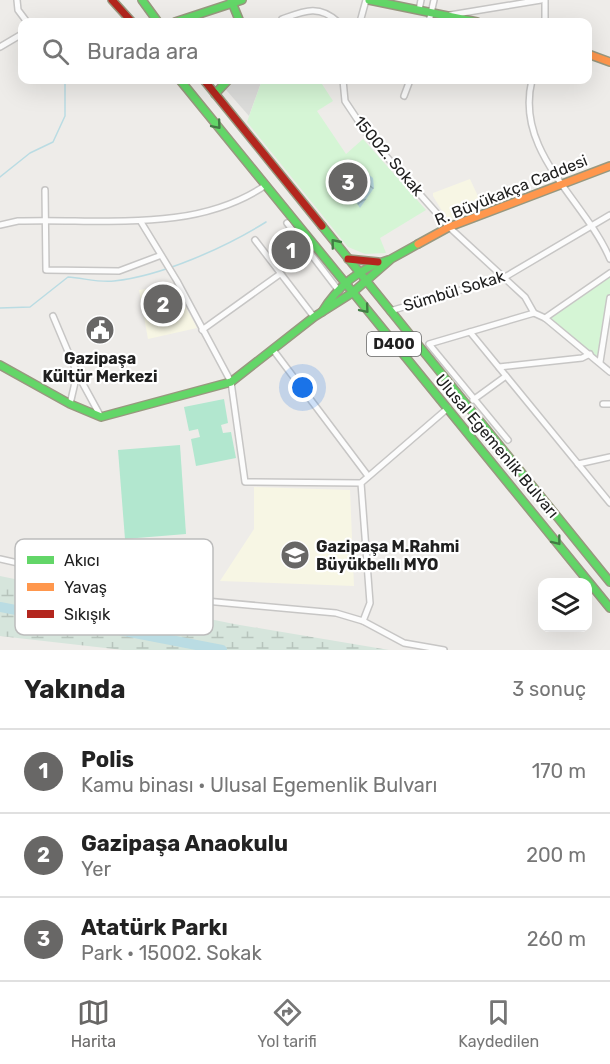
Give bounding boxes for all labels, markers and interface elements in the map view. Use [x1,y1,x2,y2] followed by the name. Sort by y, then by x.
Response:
[18,18,592,84] search box
[39,35,72,68] icon: search
[87,38,198,65] text: Burada ara
[350,112,428,200] street label: 15002. Sokak
[210,118,221,129] one-way arrow
[432,151,590,229] street label: R. Büyükakça Caddesi
[328,160,368,204] pin: 3
[272,228,310,272] pin: 1
[331,239,342,250] one-way arrow
[401,266,508,315] street label: Sümbül Sokak
[144,282,182,326] pin: 2
[358,303,369,314] one-way arrow
[84,314,116,346] public building icon: Gazipaşa Kültür Merkezi
[367,332,421,356] road number: D400
[42,349,158,386] place label: Gazipaşa Kültür Merkezi
[431,370,563,522] street label: Ulusal Egemenlik Bulvarı
[288,373,317,402] your location
[549,534,560,545] one-way arrow
[316,537,459,574] place label: Gazipaşa M.Rahmi Büyükbellı MYO
[15,539,213,635] legend
[279,539,311,571] school or university icon: Gazipaşa M.Rahmi Büyükbellı MYO
[64,551,100,570] text: Akıcı
[64,578,107,597] text: Yavaş
[538,578,592,632] map controls
[538,578,592,632] button: layers
[64,605,111,624] text: Sıkışık
[24,674,126,705] text: Yakında
[512,677,586,701] text: 3 sonuç
[81,746,134,773] text: Polis
[39,759,48,783] text: 1
[532,759,586,783] text: 170 m
[81,773,437,797] text: Kamu binası · Ulusal Egemenlik Bulvarı
[81,830,288,857] text: Gazipaşa Anaokulu
[37,843,50,867] text: 2
[526,843,586,867] text: 200 m
[81,857,111,881] text: Yer
[81,914,228,941] text: Atatürk Parkı
[37,927,50,951] text: 3
[527,927,586,951] text: 260 m
[81,941,262,965] text: Park · 15002. Sokak
[71,996,116,1051] tab: Harita
[257,996,317,1051] tab: Yol tarifi
[458,996,539,1051] tab: Kaydedilen

